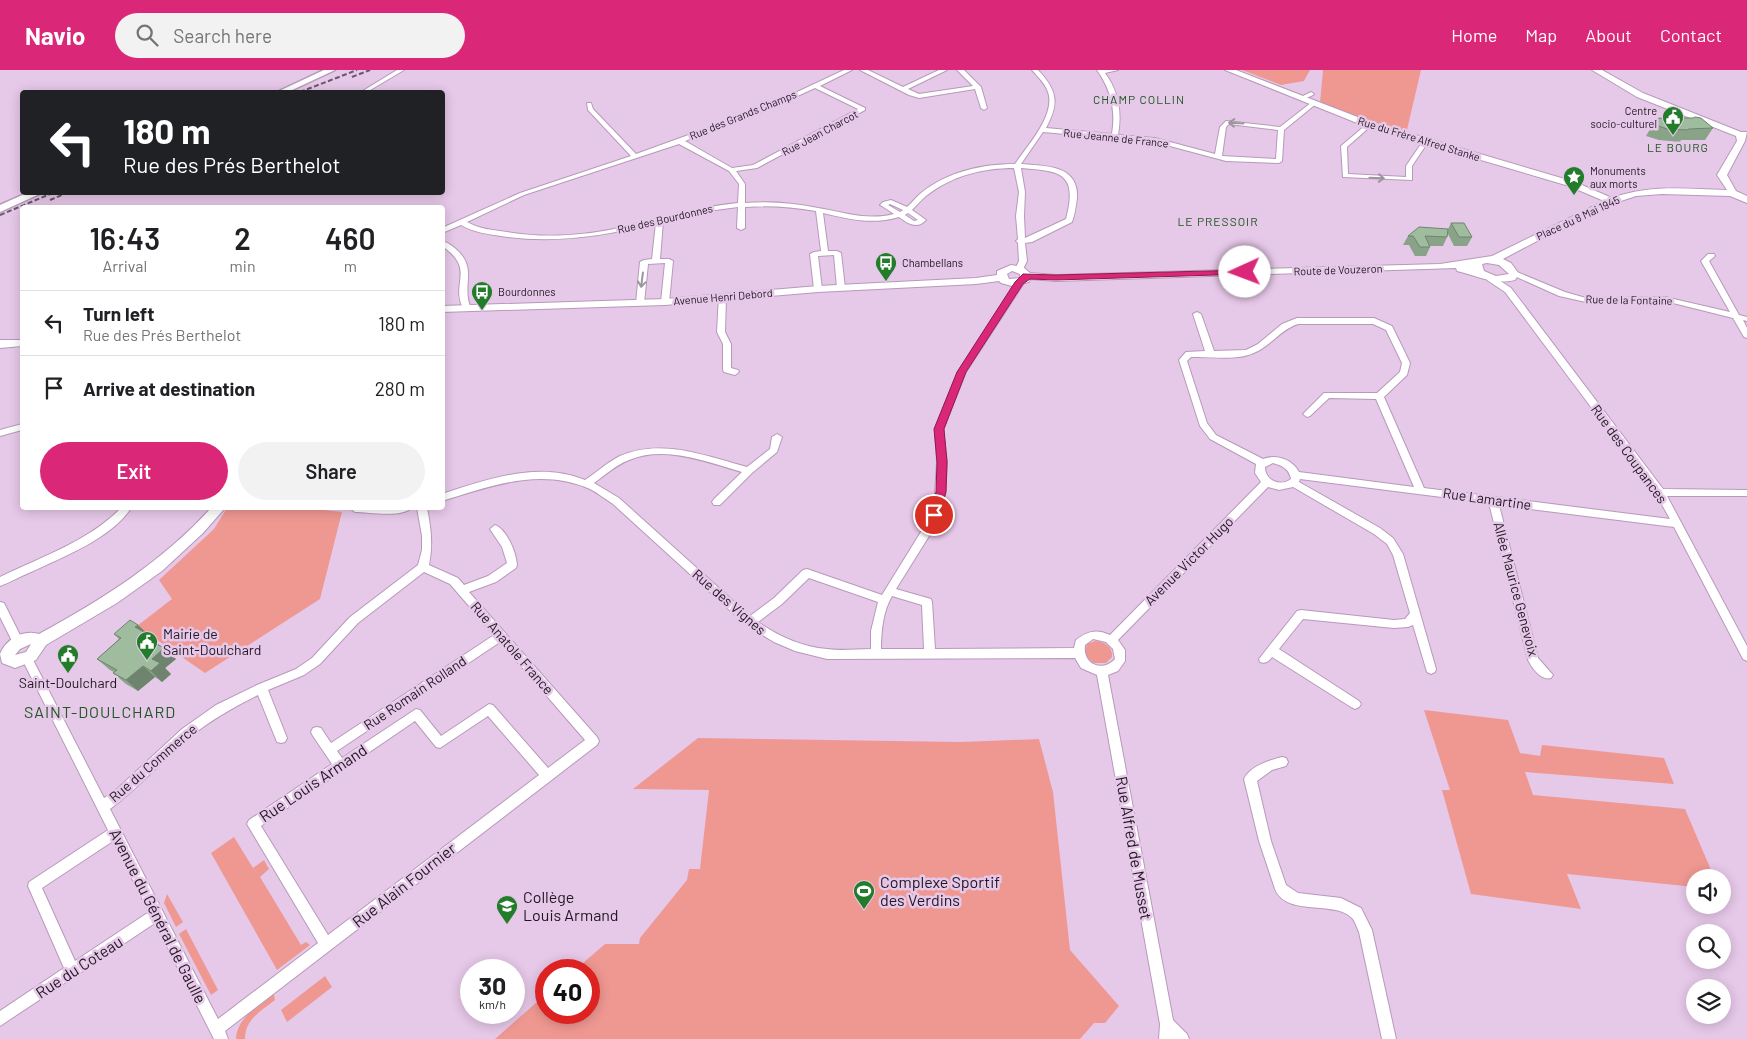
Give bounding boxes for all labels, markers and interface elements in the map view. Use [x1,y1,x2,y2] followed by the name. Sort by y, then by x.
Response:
[115,13,465,58] search box
[25,21,85,50] text: Navio
[133,21,161,49] icon: search
[173,24,272,47] text: Search here
[1451,24,1497,46] text: Home
[1525,24,1557,46] text: Map
[1585,24,1632,46] text: About
[1660,24,1722,46] text: Contact
[687,87,798,142] street label: Rue des Grands Champs
[1093,92,1185,106] district label: CHAMP COLLIN
[1590,104,1657,130] place label: Centre socio-culturel
[1661,105,1685,136] public building icon: Centre socio-culturel
[779,107,860,158] street label: Rue Jean Charcot
[123,109,211,151] text: 180 m
[40,110,105,175] icon: left
[1357,114,1482,163] street label: Rue du Frère Alfred Stanke
[1228,119,1244,128] one-way arrow
[1063,126,1169,149] street label: Rue Jeanne de France
[1647,140,1709,154] district label: LE BOURG
[123,151,341,177] text: Rue des Prés Berthelot
[1590,164,1646,190] place label: Monuments aux morts
[1562,165,1586,196] place icon: Monuments aux morts
[1369,174,1385,183] one-way arrow
[1534,192,1622,243] street label: Place du 8 Mai 1945
[616,201,714,236] street label: Rue des Bourdonnes
[1177,214,1259,228] district label: LE PRESSOIR
[90,220,160,256] text: 16:43
[234,220,251,256] text: 2
[325,220,376,256] text: 460
[1218,245,1270,297] position arrow
[874,251,898,282] bus stop icon: Chambellans
[102,256,147,275] text: Arrival
[230,256,256,275] text: min
[344,256,357,275] text: m
[902,256,963,269] place label: Chambellans
[1293,261,1383,278] street label: Route de Vouzeron
[637,272,647,288] one-way arrow
[470,280,494,311] bus stop icon: Bourdonnes
[498,285,556,298] place label: Bourdonnes
[673,286,773,307] street label: Avenue Henri Debord
[1585,292,1673,307] street label: Rue de la Fontaine
[83,302,154,325] text: Turn left
[40,309,68,337] icon: left
[378,312,425,335] text: 180 m
[83,325,241,344] text: Rue des Prés Berthelot
[40,374,68,402] icon: arrive
[83,377,255,400] text: Arrive at destination
[375,377,425,400] text: 280 m
[1588,401,1671,507] street label: Rue des Coupances
[40,442,228,500] button: Exit
[238,442,425,500] button: Share
[1442,484,1532,513] street label: Rue Lamartine
[913,494,955,536] pin
[920,501,948,529] icon: arrive
[1141,513,1237,609] street label: Avenue Victor Hugo
[1490,520,1543,658] street label: Allée Maurice Genevoix
[689,565,770,638] street label: Rue des Vignes
[467,598,557,698] street label: Rue Anatole France
[163,625,261,658] place label: Mairie de Saint-Doulchard
[135,630,159,661] public building icon: Mairie de Saint-Doulchard
[56,643,80,674] public building icon: Saint-Doulchard
[360,652,469,733] street label: Rue Romain Rolland
[19,674,117,691] place label: Saint-Doulchard
[24,702,176,721] district label: SAINT-DOULCHARD
[105,720,200,805] street label: Rue du Commerce
[255,740,370,826] street label: Rue Louis Armand
[1113,775,1156,921] street label: Rue Alfred de Musset
[106,825,211,1006] street label: Avenue du Général de Gaulle
[348,838,459,931] street label: Rue Alain Fournier
[1686,869,1731,1024] map controls
[1686,869,1731,914] button: sound
[880,872,1000,909] place label: Complexe Sportif des Verdins
[852,879,876,910] sports icon: Complexe Sportif des Verdins
[523,887,619,924] place label: Collège Louis Armand
[495,894,519,925] school or university icon: Collège Louis Armand
[1686,924,1731,969] button: search
[32,931,126,1002] street label: Rue du Coteau
[535,959,600,1024] speed limit sign: 40
[479,970,506,1000] text: 30
[1686,979,1731,1024] button: layers
[479,997,506,1011] text: km/h

